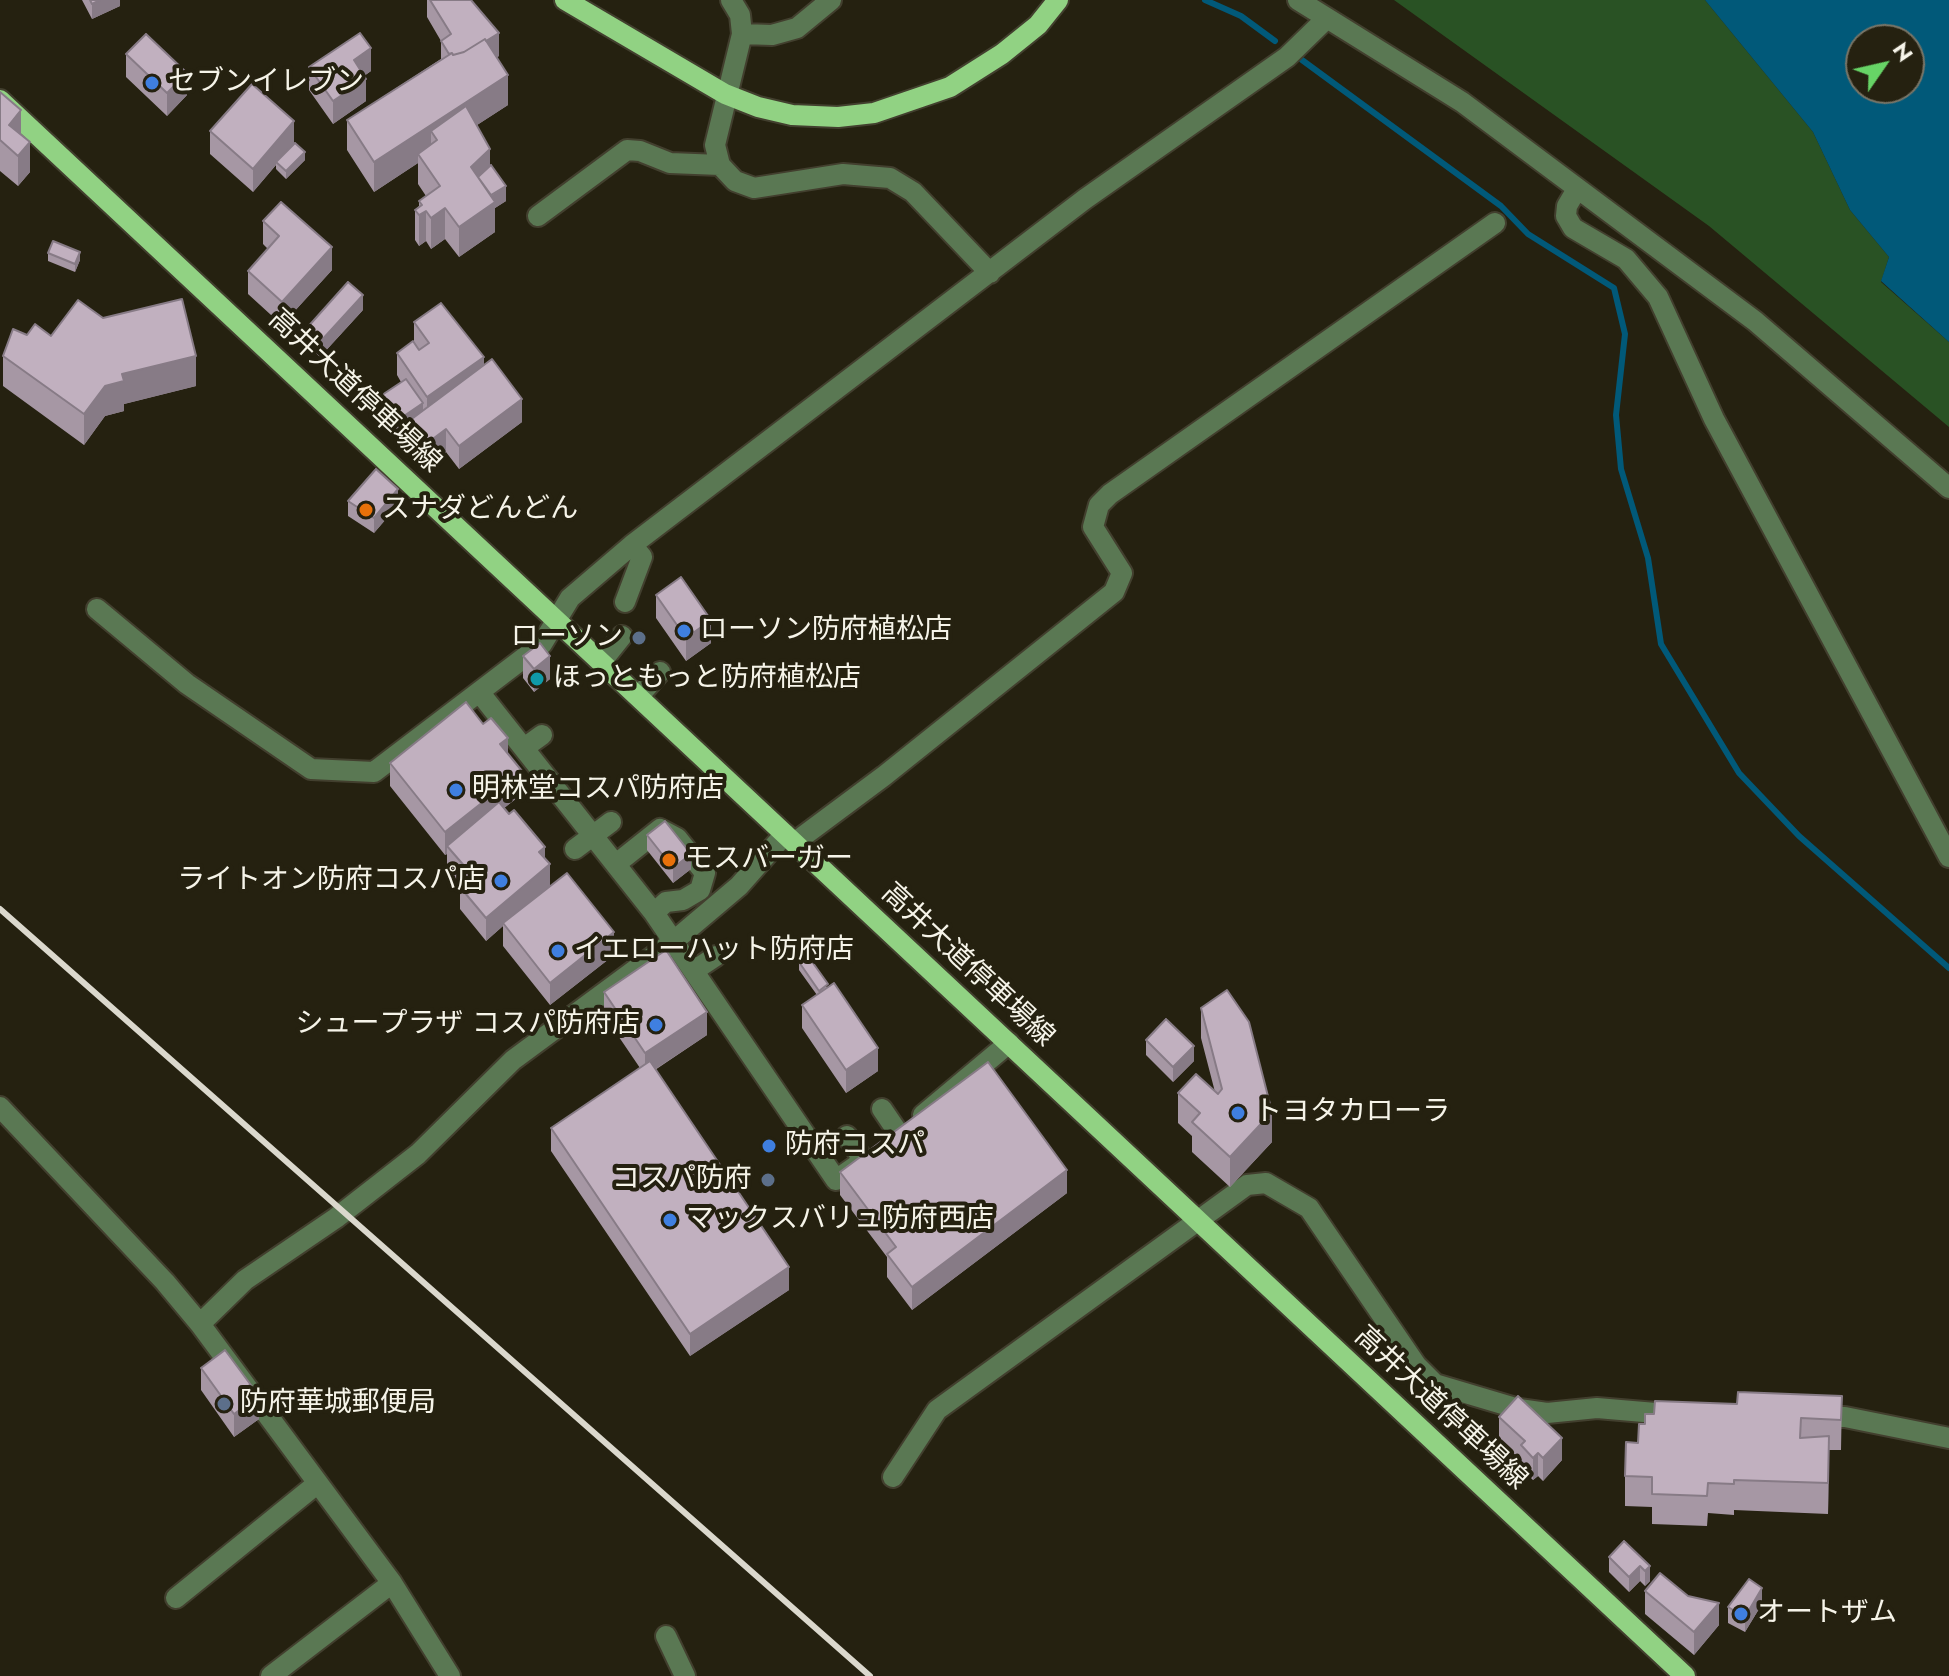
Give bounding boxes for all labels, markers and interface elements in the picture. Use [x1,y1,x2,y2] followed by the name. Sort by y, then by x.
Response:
[1845,24,1925,104] north arrow
[1885,36,1921,68] text: N
[168,66,364,100] place label: セブンイレブン
[143,74,161,92] marker: セブンイレブン
[261,303,447,481] street label: 高井大道停車場線
[382,493,578,527] place label: スナダどんどん
[357,501,375,519] marker: スナダどんどん
[700,614,952,648] place label: ローソン防府植松店
[511,621,623,655] place label: ローソン
[675,622,693,640] marker: ローソン防府植松店
[630,629,648,647] marker: ローソン
[553,662,861,696] place label: ほっともっと防府植松店
[528,670,546,688] marker: ほっともっと防府植松店
[472,773,724,807] place label: 明林堂コスパ防府店
[447,781,465,799] marker: 明林堂コスパ防府店
[685,843,853,877] place label: モスバーガー
[660,851,678,869] marker: モスバーガー
[177,864,485,898] place label: ライトオン防府コスパ店
[492,872,510,890] marker: ライトオン防府コスパ店
[874,877,1060,1055] street label: 高井大道停車場線
[574,934,854,968] place label: イエローハット防府店
[549,942,567,960] marker: イエローハット防府店
[296,1008,640,1042] place label: シュープラザ コスパ防府店
[647,1016,665,1034] marker: シュープラザ コスパ防府店
[1254,1096,1450,1130] place label: トヨタカローラ
[1229,1104,1247,1122] marker: トヨタカローラ
[785,1129,925,1163] place label: 防府コスパ
[760,1137,778,1155] marker: 防府コスパ
[612,1163,752,1197] place label: コスパ防府
[759,1171,777,1189] marker: コスパ防府
[686,1203,994,1237] place label: マックスバリュ防府西店
[661,1211,679,1229] marker: マックスバリュ防府西店
[1347,1320,1533,1498] street label: 高井大道停車場線
[240,1387,436,1421] place label: 防府華城郵便局
[215,1395,233,1413] marker: 防府華城郵便局
[1757,1597,1897,1631] place label: オートザム
[1732,1605,1750,1623] marker: オートザム

